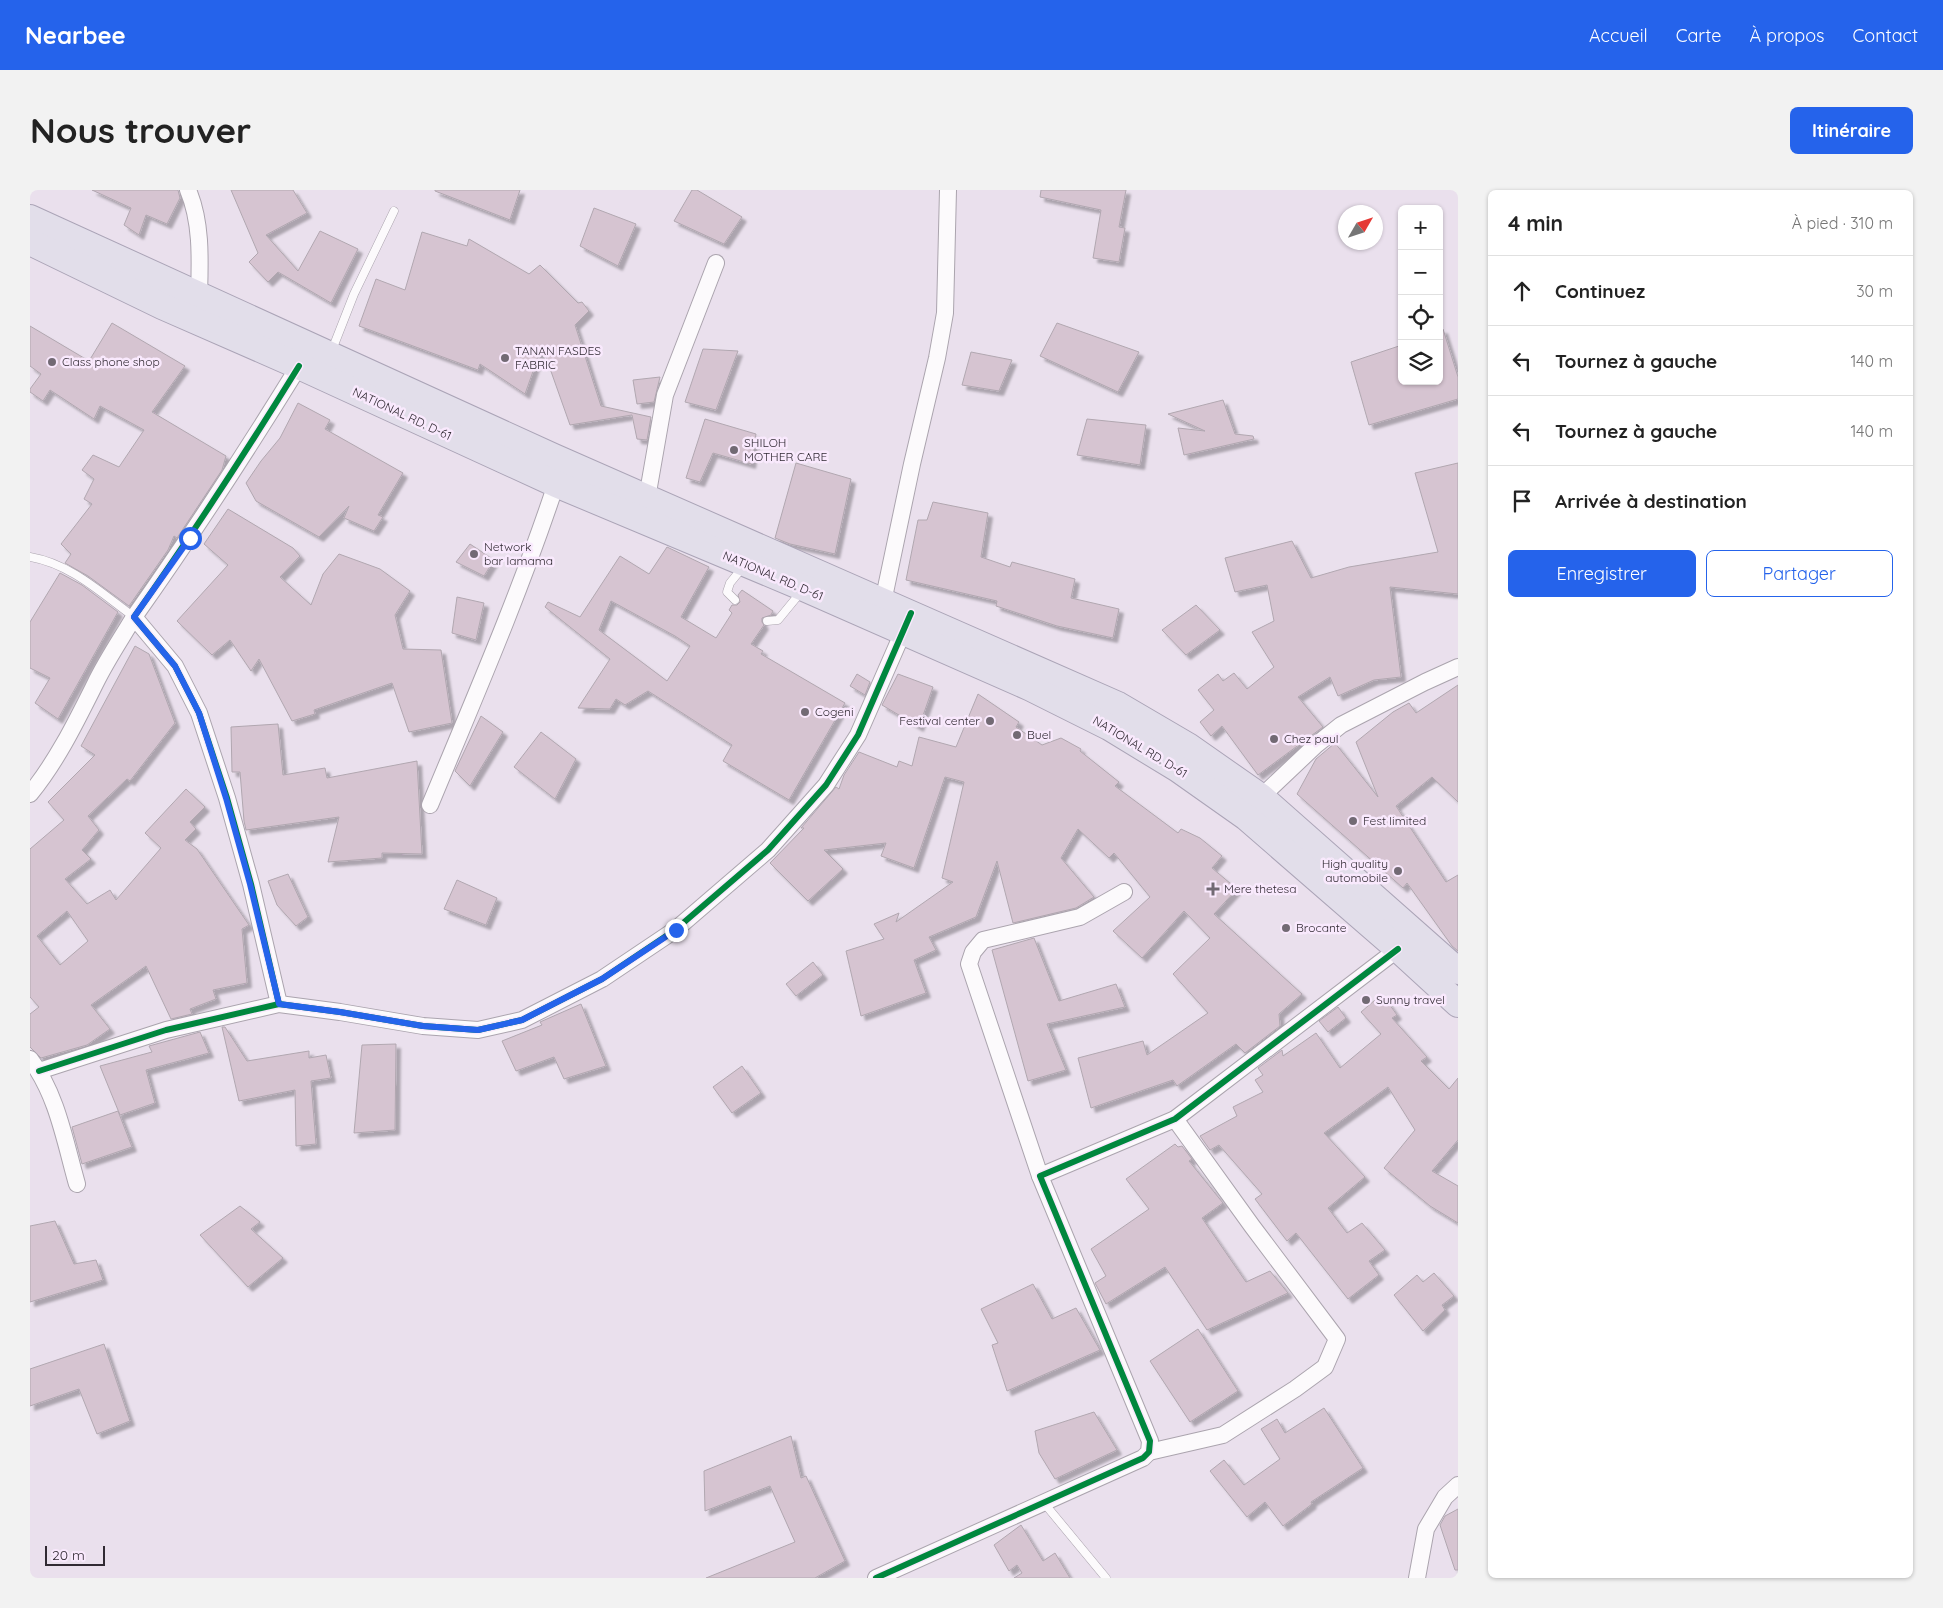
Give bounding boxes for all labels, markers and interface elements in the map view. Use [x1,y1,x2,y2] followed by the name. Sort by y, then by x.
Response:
[25,20,126,50] text: Nearbee
[1589,24,1648,47] text: Accueil
[1676,24,1721,47] text: Carte
[1749,24,1825,47] text: À propos
[1853,24,1918,47] text: Contact
[1790,107,1913,154] button: Itinéraire
[30,108,251,152] text: Nous trouver
[1338,205,1383,250] north arrow
[1398,205,1443,385] map controls
[1398,205,1443,250] button: +
[1508,210,1563,236] text: 4 min
[1792,213,1893,233] text: À pied · 310 m
[1398,250,1443,295] button: −
[1508,277,1536,305] icon: ahead
[1555,279,1645,303] text: Continuez
[1856,281,1893,301] text: 30 m
[1398,295,1443,340] button: locate
[1398,340,1443,385] button: layers
[515,343,601,372] place label: TANAN FASDES FABRIC
[1508,347,1536,375] icon: left
[1555,349,1717,373] text: Tournez à gauche
[1850,351,1893,371] text: 140 m
[499,352,511,364] marker: TANAN FASDES FABRIC
[62,354,160,369] place label: Class phone shop
[46,356,58,368] marker: Class phone shop
[350,384,454,443] street label: NATIONAL RD. D-61
[1508,417,1536,445] icon: left
[1555,419,1717,443] text: Tournez à gauche
[1850,421,1893,441] text: 140 m
[744,435,828,464] place label: SHILOH MOTHER CARE
[728,444,740,456] marker: SHILOH MOTHER CARE
[1508,487,1536,515] icon: arrive
[1555,489,1747,513] text: Arrivée à destination
[179,527,202,550] route start
[484,539,553,568] place label: Network bar lamama
[468,548,480,560] marker: Network bar lamama
[721,548,826,603] street label: NATIONAL RD. D-61
[1508,550,1696,597] button: Enregistrer
[1706,550,1893,597] button: Partager
[815,704,854,719] place label: Cogeni
[799,706,811,718] marker: Cogeni
[1090,712,1190,781] street label: NATIONAL RD. D-61
[899,713,980,728] place label: Festival center
[984,715,996,727] marker: Festival center
[1027,727,1051,742] place label: Buel
[1011,729,1023,741] marker: Buel
[1284,731,1338,746] place label: Chez paul
[1268,733,1280,745] marker: Chez paul
[1363,813,1426,828] place label: Fest limited
[1347,815,1359,827] marker: Fest limited
[1322,856,1388,885] place label: High quality automobile
[1392,865,1404,877] marker: High quality automobile
[1224,881,1297,896] place label: Mere thetesa
[1206,882,1220,896] marker: Mere thetesa
[665,919,688,942] route end
[1296,920,1347,935] place label: Brocante
[1280,922,1292,934] marker: Brocante
[1376,992,1445,1007] place label: Sunny travel
[1360,994,1372,1006] marker: Sunny travel
[45,1543,105,1566] scale bar
[52,1546,85,1564] text: 20 m

